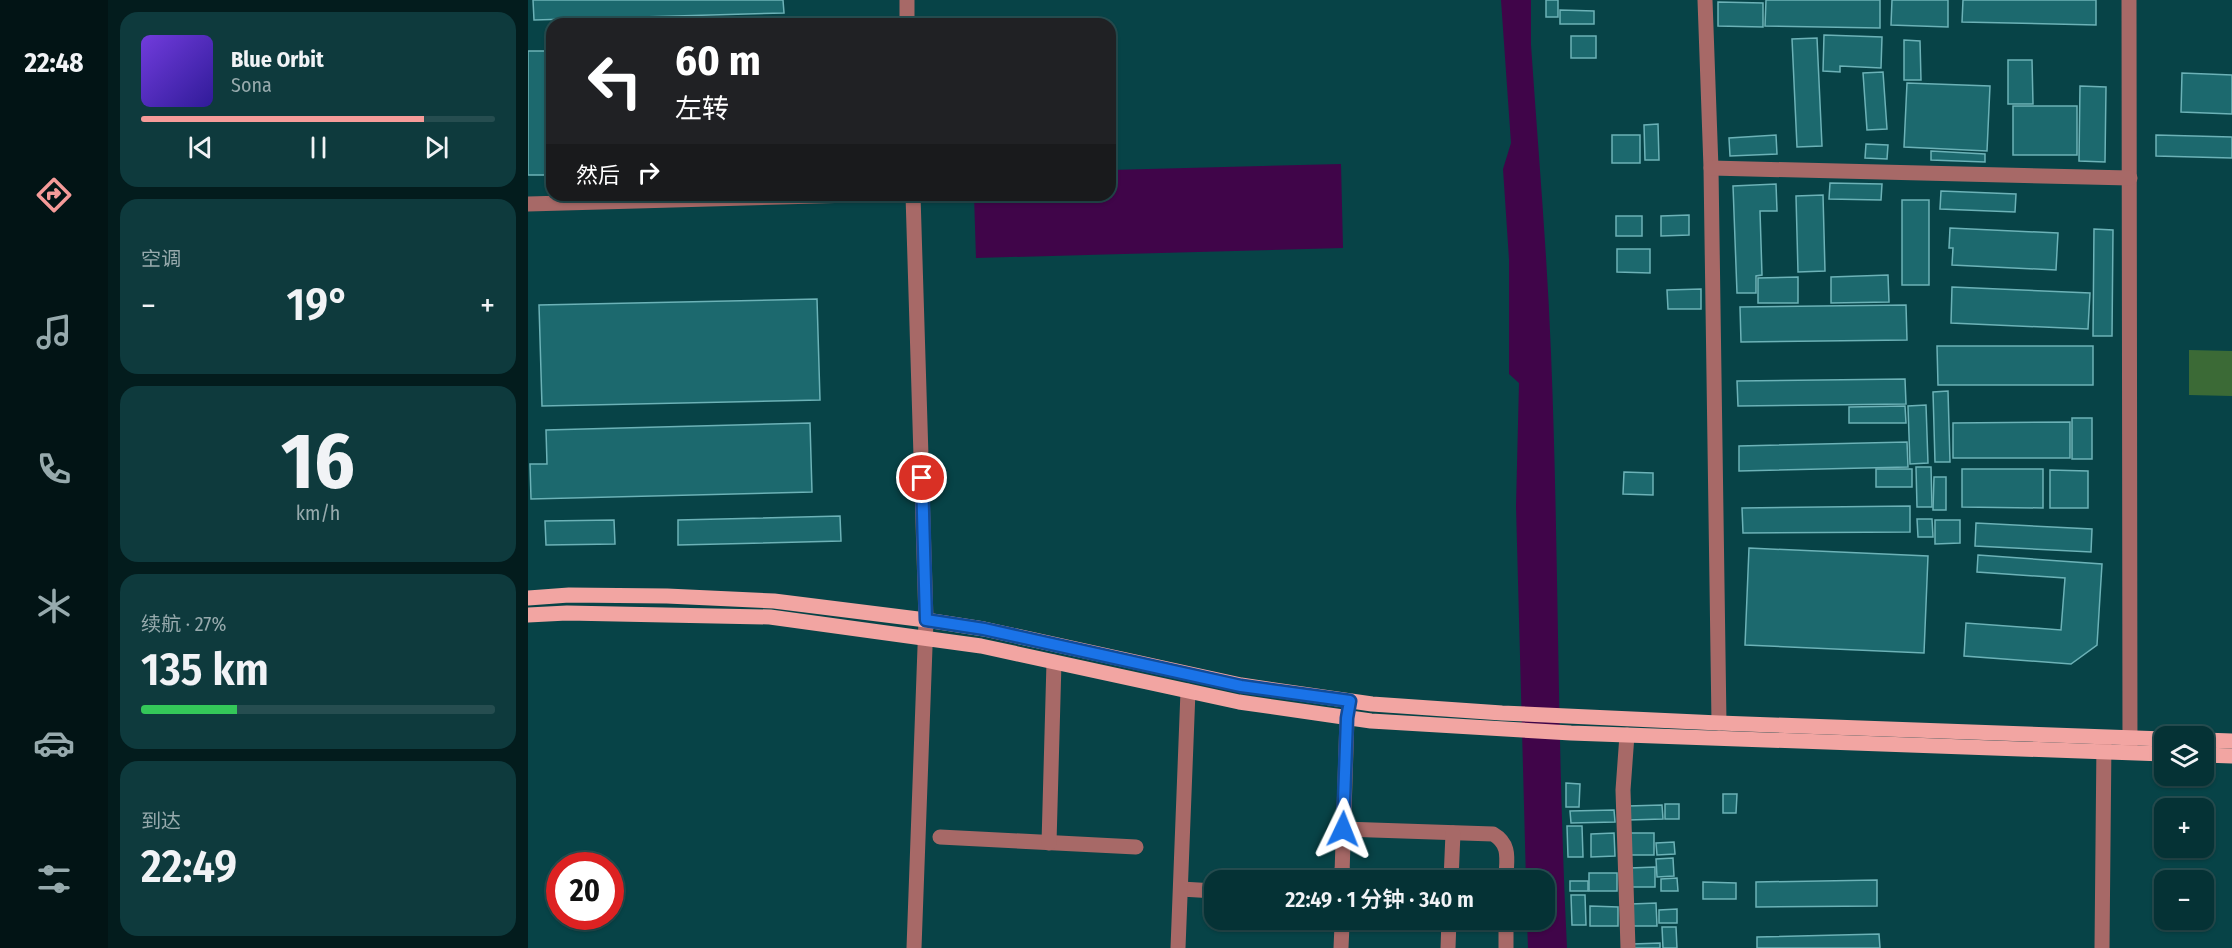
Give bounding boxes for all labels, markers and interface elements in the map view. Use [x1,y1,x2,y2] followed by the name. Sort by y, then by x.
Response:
[675,36,761,86] text: 60 m
[576,42,654,120] icon: left
[231,46,324,73] text: Blue Orbit
[24,47,84,79] text: 22:48
[231,73,272,97] text: Sona
[675,93,729,125] text: 左转
[184,131,217,164] icon: previous
[302,131,335,164] icon: pause
[420,131,453,164] icon: next
[632,156,665,189] icon: right
[576,162,620,189] text: 然后
[33,174,75,216] icon: directions
[141,247,181,271] text: 空调
[287,278,349,332] text: 19°
[141,286,156,326] text: −
[480,286,495,326] text: +
[33,311,75,353] icon: music
[281,415,355,509] text: 16
[33,448,75,490] icon: phone
[896,452,947,503] pin
[905,461,938,494] icon: arrive
[296,501,340,525] text: km/h
[33,585,75,627] icon: climate
[141,612,227,636] text: 续航 · 27%
[141,643,269,697] text: 135 km
[33,722,75,764] icon: car
[2154,726,2214,930] map controls
[2154,726,2214,786] button: layers
[1311,797,1375,861] position arrow
[2154,798,2214,858] button: +
[141,809,181,833] text: 到达
[141,840,237,894] text: 22:49
[546,852,624,930] speed limit sign: 20
[33,858,75,900] icon: filters
[2154,870,2214,930] button: −
[1285,886,1474,913] text: 22:49 · 1 分钟 · 340 m

